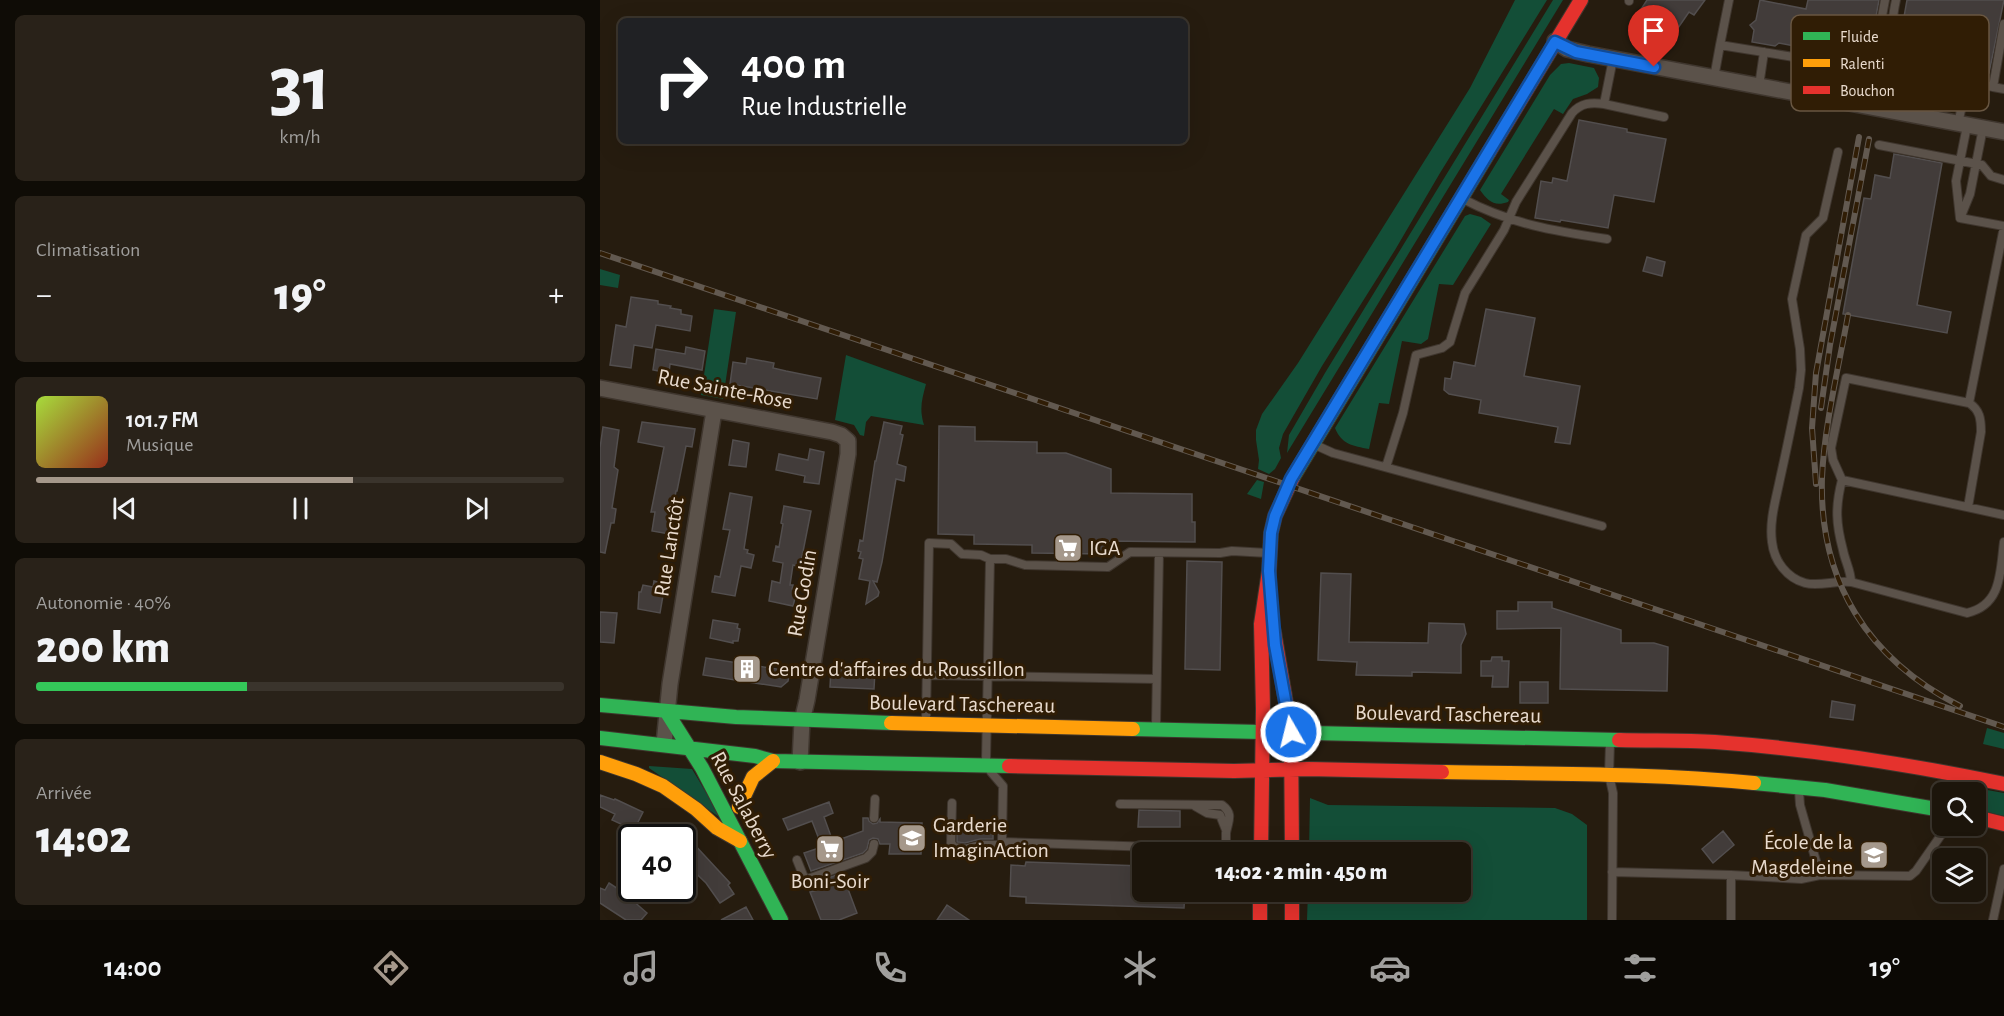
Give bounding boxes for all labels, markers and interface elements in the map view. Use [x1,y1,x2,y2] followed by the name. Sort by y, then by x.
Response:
[1628,5,1679,67] pin
[1637,14,1670,47] icon: arrive
[1791,15,1989,111] legend
[1840,29,1879,45] text: Fluide
[642,42,720,120] icon: right
[741,44,846,86] text: 400 m
[269,47,331,125] text: 31
[1840,56,1885,72] text: Ralenti
[1840,83,1895,99] text: Bouchon
[741,93,907,120] text: Rue Industrielle
[279,127,321,147] text: km/h
[36,240,140,260] text: Climatisation
[274,273,326,318] text: 19°
[36,279,52,312] text: −
[548,279,564,312] text: +
[656,365,794,413] street label: Rue Sainte-Rose
[126,409,199,431] text: 101.7 FM
[126,435,193,455] text: Musique
[108,492,141,525] icon: previous
[284,492,317,525] icon: pause
[460,492,493,525] icon: next
[650,496,688,598] street label: Rue Lanctôt
[1052,532,1084,564] supermarket icon: IGA
[1089,537,1121,559] place label: IGA
[783,548,821,638] street label: Rue Godin
[36,593,171,613] text: Autonomie · 40%
[36,626,170,671] text: 200 km
[731,653,763,685] building icon: Centre d'affaires du Roussillon
[768,658,1025,680] place label: Centre d'affaires du Roussillon
[869,691,1055,717] street label: Boulevard Taschereau
[1259,700,1323,764] position arrow
[1355,701,1541,727] street label: Boulevard Taschereau
[707,748,782,863] street label: Rue Salaberry
[1932,782,1986,902] map controls
[1932,782,1986,836] button: search
[36,783,92,803] text: Arrivée
[933,814,1049,861] place label: Garderie ImaginAction
[36,816,131,861] text: 14:02
[896,822,928,854] school or university icon: Garderie ImaginAction
[618,824,696,902] speed limit sign: 40
[1751,830,1853,878] place label: École de la Magdeleine
[814,833,846,865] supermarket icon: Boni-Soir
[1858,839,1890,871] school or university icon: École de la Magdeleine
[1932,848,1986,902] button: layers
[1216,861,1387,883] text: 14:02 · 2 min · 450 m
[791,870,869,892] place label: Boni-Soir
[370,947,412,989] icon: directions
[620,947,662,989] icon: music
[869,947,911,989] icon: phone
[1119,947,1161,989] icon: climate
[1369,947,1411,989] icon: car
[1619,947,1661,989] icon: filters
[104,954,162,981] text: 14:00
[1869,954,1900,981] text: 19°

